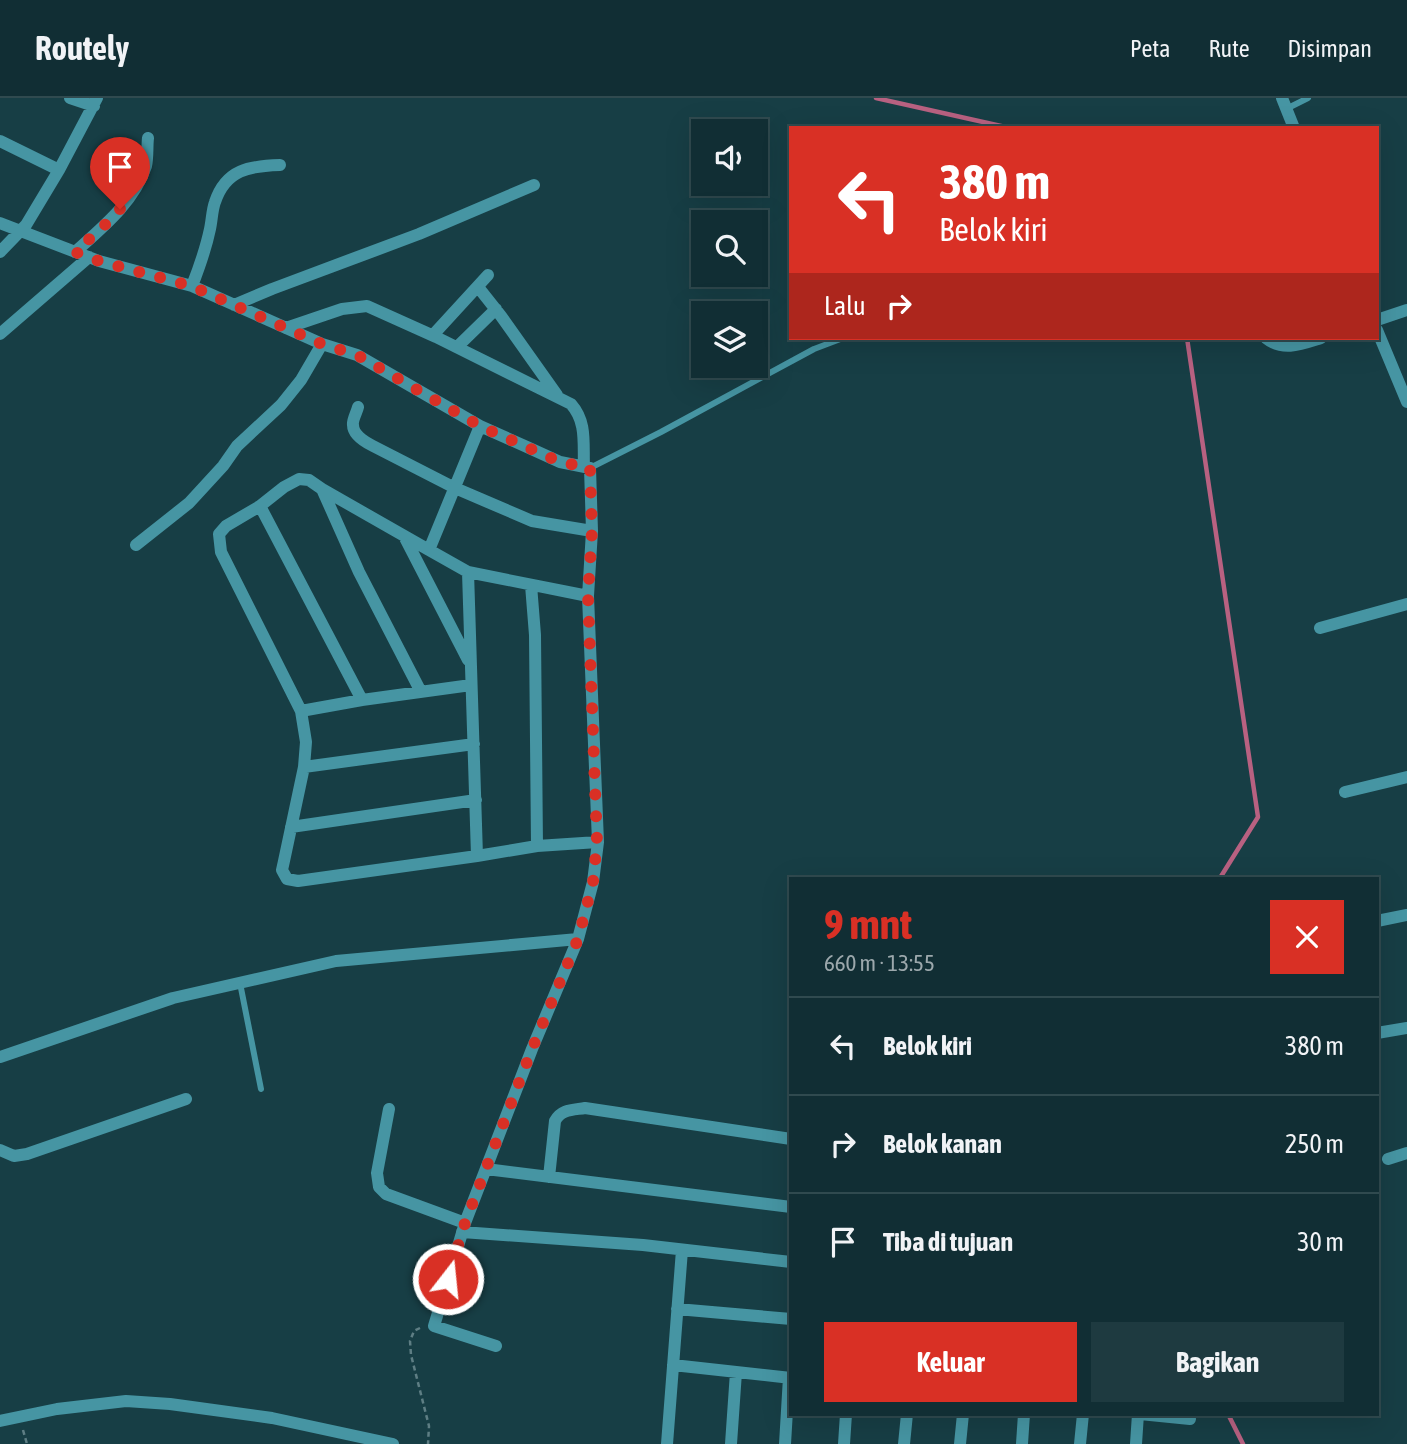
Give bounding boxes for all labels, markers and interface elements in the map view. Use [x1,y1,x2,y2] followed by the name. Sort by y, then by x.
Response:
[35,29,129,67] text: Routely
[1130,35,1170,62] text: Peta
[1208,35,1250,62] text: Rute
[1288,35,1372,62] text: Disimpan
[691,119,768,378] map controls
[691,119,768,196] button: sound
[90,137,150,209] pin
[101,148,139,186] icon: arrive
[939,153,1050,209] text: 380 m
[824,154,915,245] icon: left
[691,210,768,287] button: search
[939,211,1048,248] text: Belok kiri
[880,287,918,325] icon: right
[824,291,866,321] text: Lalu
[691,301,768,378] button: layers
[824,900,912,948] text: 9 mnt
[1270,900,1344,974] button: close
[824,950,935,976] text: 660 m · 13:55
[824,1027,862,1065] icon: left
[883,1031,972,1061] text: Belok kiri
[1285,1031,1344,1061] text: 380 m
[824,1125,862,1163] icon: right
[883,1129,1002,1159] text: Belok kanan
[1285,1129,1344,1159] text: 250 m
[824,1223,862,1261] icon: arrive
[883,1227,1013,1257] text: Tiba di tujuan
[1297,1227,1344,1257] text: 30 m
[411,1242,485,1316] position arrow
[824,1322,1077,1402] button: Keluar
[1091,1322,1344,1402] button: Bagikan

